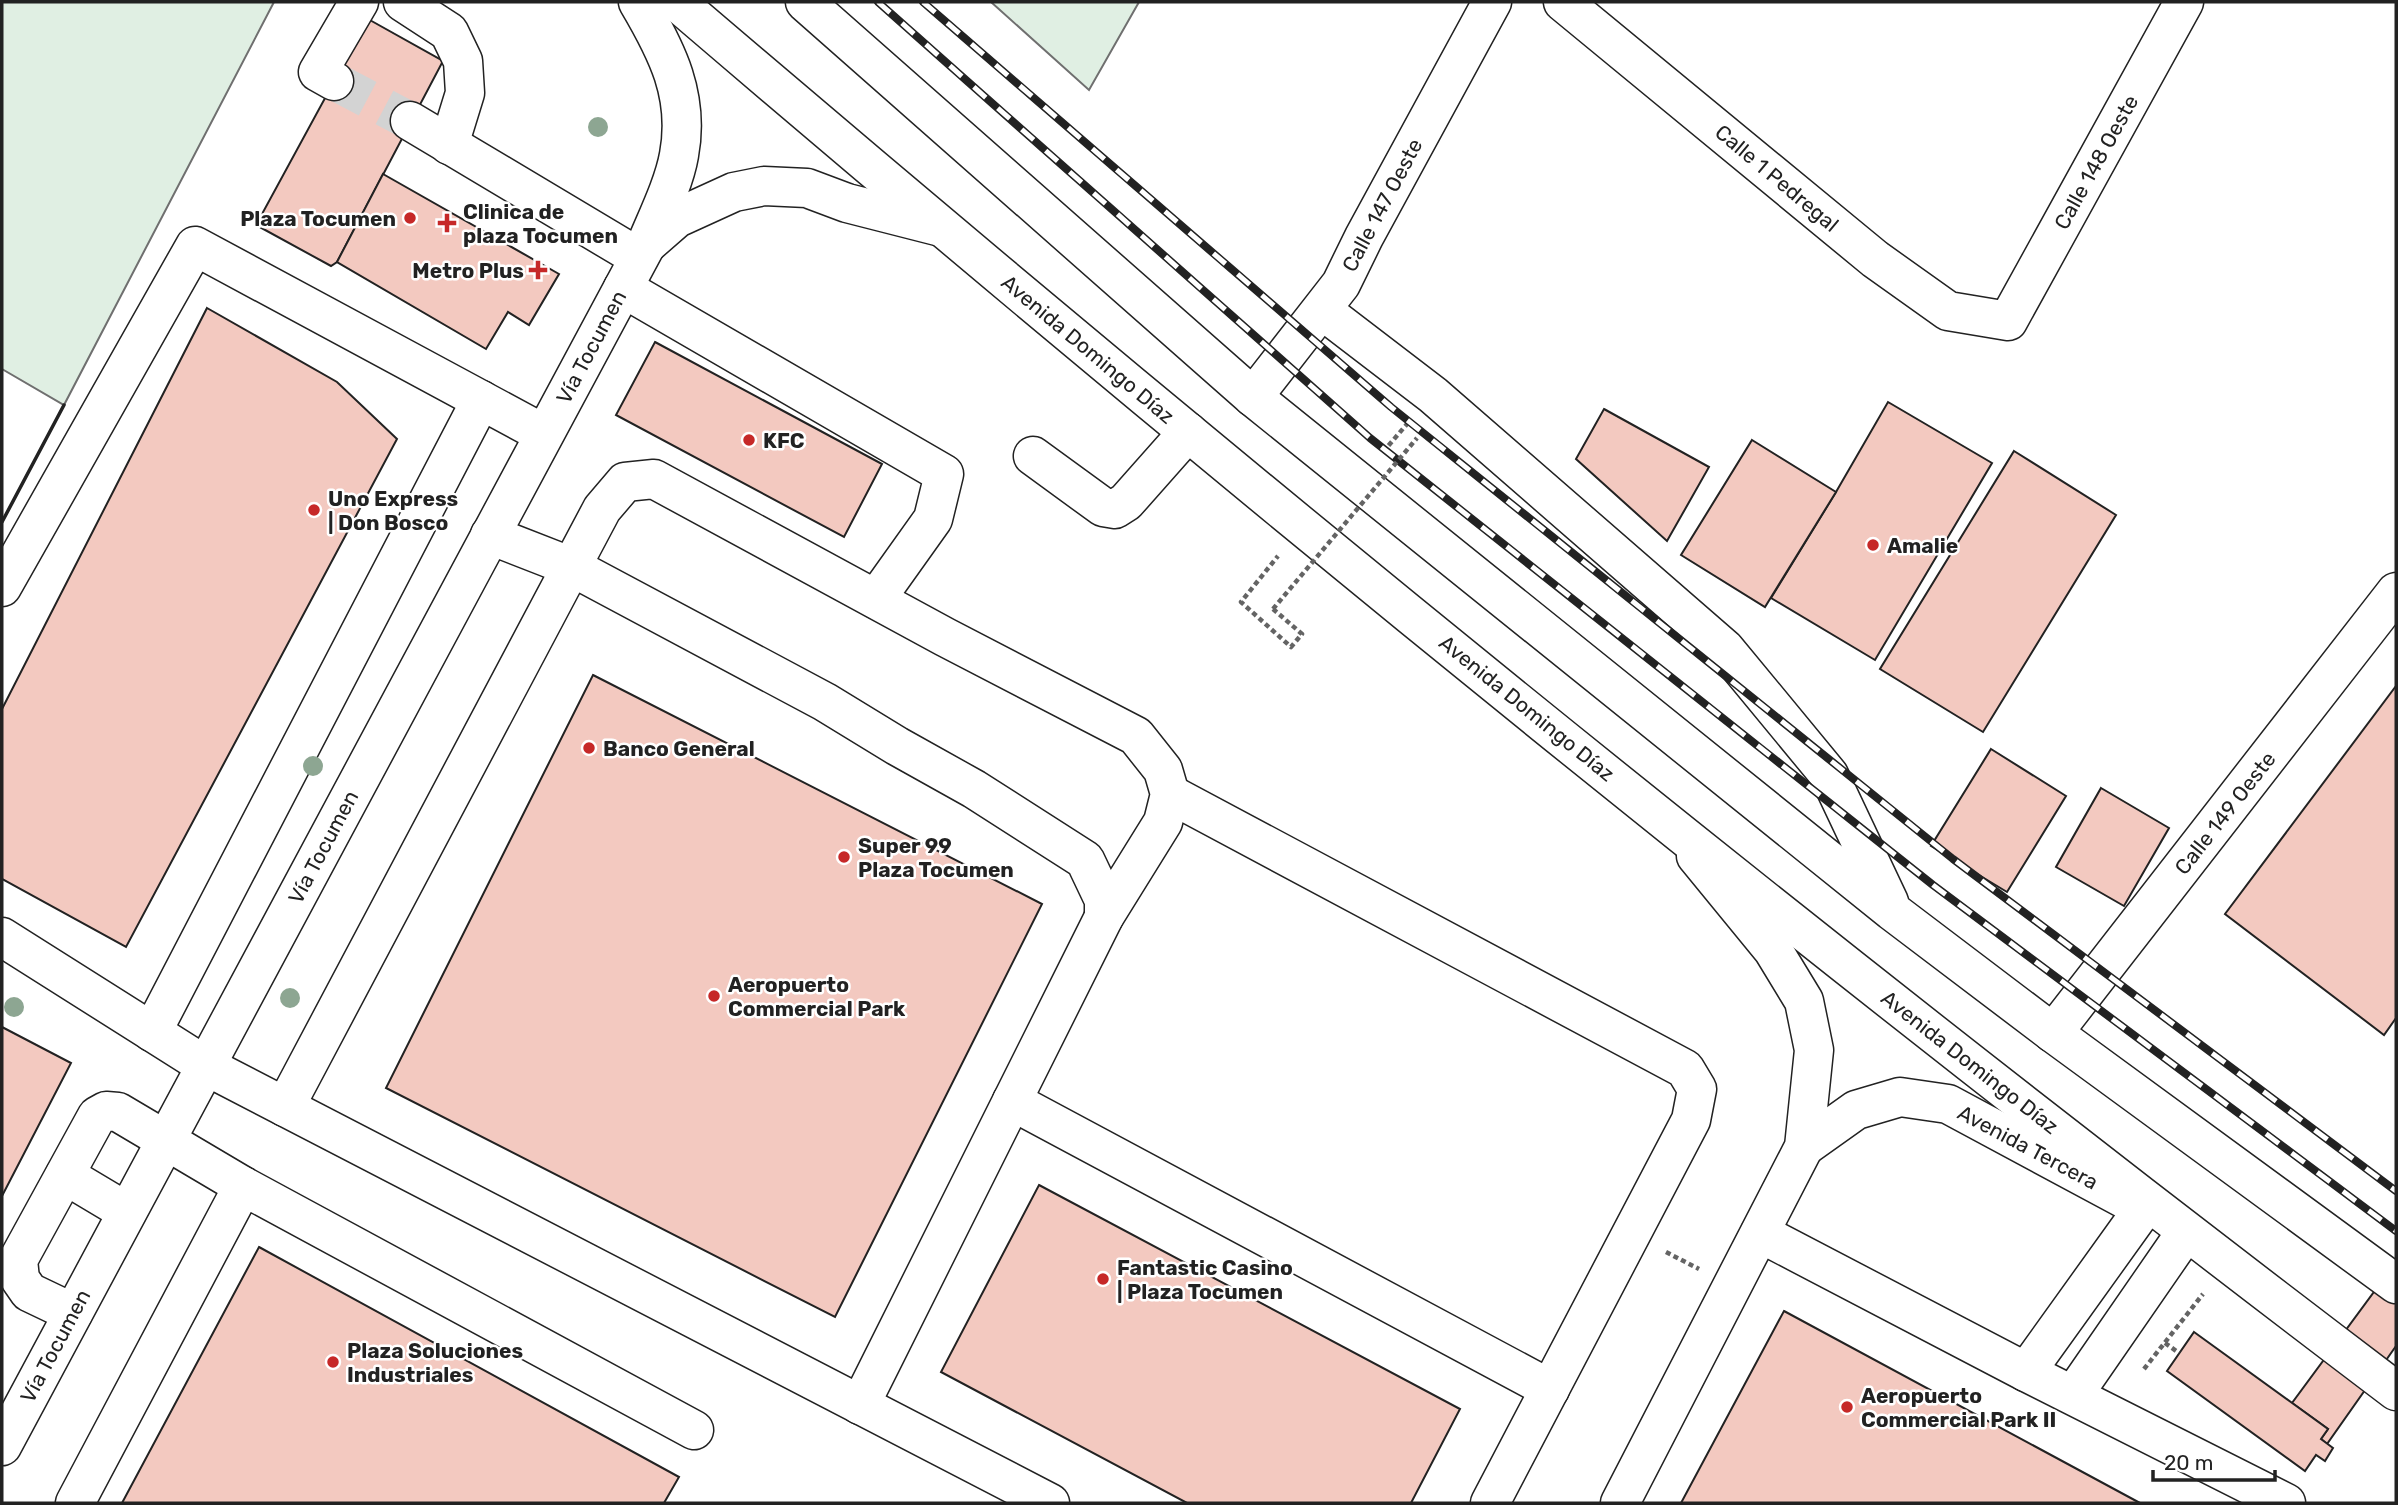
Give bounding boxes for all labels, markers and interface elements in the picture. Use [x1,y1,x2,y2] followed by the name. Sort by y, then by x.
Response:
[2049,90,2143,234] street label: Calle 148 Oeste
[1710,119,1844,237] street label: Calle 1 Pedregal
[1336,134,1428,276] street label: Calle 147 Oeste
[463,199,618,248] place label: Clinica de plaza Tocumen
[240,206,396,231] place label: Plaza Tocumen
[402,210,418,226] marker: Plaza Tocumen
[437,213,457,233] marker: Clinica de plaza Tocumen
[412,258,524,283] place label: Metro Plus
[530,262,546,278] marker: Metro Plus
[996,269,1180,429] street label: Avenida Domingo Díaz
[551,286,631,408] street label: Vía Tocumen
[763,428,805,453] place label: KFC
[741,432,757,448] marker: KFC
[328,486,458,535] place label: Uno Express | Don Bosco
[306,502,322,518] marker: Uno Express | Don Bosco
[1887,533,1958,558] place label: Amalie
[1865,537,1881,553] marker: Amalie
[1434,630,1620,786] street label: Avenida Domingo Díaz
[603,736,755,761] place label: Banco General
[581,740,597,756] marker: Banco General
[2169,747,2281,879] street label: Calle 149 Oeste
[283,786,363,908] street label: Vía Tocumen
[858,833,1014,882] place label: Super 99 Plaza Tocumen
[836,849,852,865] marker: Super 99 Plaza Tocumen
[728,972,906,1021] place label: Aeropuerto Commercial Park
[1876,985,2064,1139] street label: Avenida Domingo Díaz
[706,988,722,1004] marker: Aeropuerto Commercial Park
[1954,1099,2102,1195] street label: Avenida Tercera
[1117,1255,1293,1304] place label: Fantastic Casino | Plaza Tocumen
[1095,1271,1111,1287] marker: Fantastic Casino | Plaza Tocumen
[15,1285,95,1407] street label: Vía Tocumen
[347,1338,523,1387] place label: Plaza Soluciones Industriales
[325,1354,341,1370] marker: Plaza Soluciones Industriales
[1861,1383,2056,1432] place label: Aeropuerto Commercial Park II
[1839,1399,1855,1415] marker: Aeropuerto Commercial Park II
[2153,1438,2276,1482] scale bar
[2164,1450,2213,1475] text: 20 m

